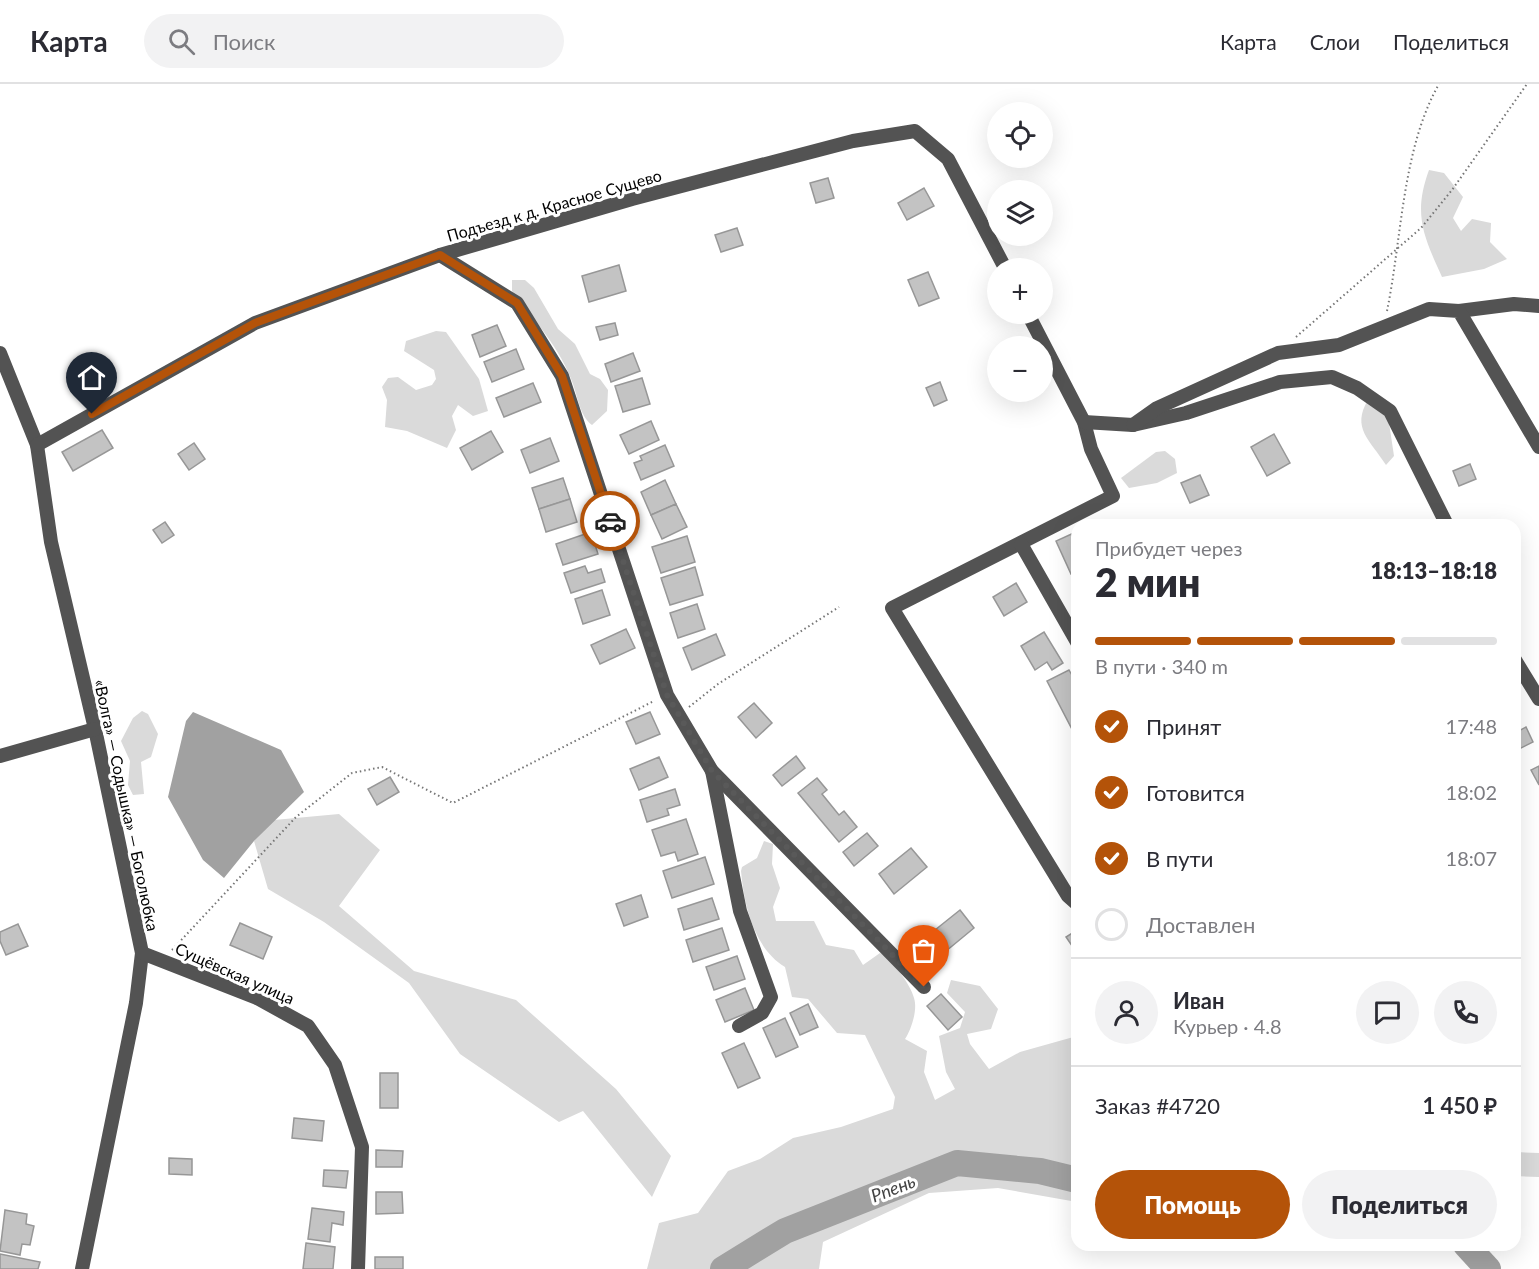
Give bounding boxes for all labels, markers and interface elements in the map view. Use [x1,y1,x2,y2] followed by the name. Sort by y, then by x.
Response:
[144,14,564,68] search box
[30,24,108,58] text: Карта
[165,25,198,58] icon: search
[213,28,276,55] text: Поиск
[1220,29,1277,54] text: Карта
[1310,29,1360,54] text: Слои
[1393,29,1509,54] text: Поделиться
[987,102,1053,402] map controls
[987,102,1053,168] button: locate
[444,165,664,245] street label: Подъезд к д. Красное Сущево
[987,180,1053,246] button: layers
[987,258,1053,324] button: +
[987,336,1053,402] button: −
[66,352,117,414] pin
[75,361,108,394] icon: home
[580,491,640,551] courier
[594,505,627,538] icon: car
[1095,536,1242,560] text: Прибудет через
[1371,557,1497,584] text: 18:13–18:18
[1095,559,1200,605] text: 2 мин
[1095,654,1228,678] text: В пути · 340 m
[91,677,163,933] street label: «Волга» — Содышка» — Боголюбка
[1095,710,1128,743] icon: check
[1146,713,1221,740] text: Принят
[1446,714,1497,738] text: 17:48
[1095,776,1128,809] icon: check
[1146,779,1245,806] text: Готовится
[1446,780,1497,804] text: 18:02
[1095,842,1128,875] icon: check
[1146,845,1213,872] text: В пути
[1446,846,1497,870] text: 18:07
[1146,911,1255,938] text: Доставлен
[898,925,949,987] pin
[907,934,940,967] icon: bag
[173,938,297,1008] street label: Сущёвская улица
[1095,981,1158,1044] button: person
[1356,981,1419,1044] button: chat
[1434,981,1497,1044] button: phone
[1173,987,1225,1014] text: Иван
[1173,1014,1282,1038] text: Курьер · 4.8
[1095,1092,1220,1119] text: Заказ #4720
[1422,1092,1497,1119] text: 1 450 ₽
[868,1170,918,1206] water label: Рпень
[1095,1170,1290,1239] button: Помощь
[1302,1170,1497,1239] button: Поделиться

